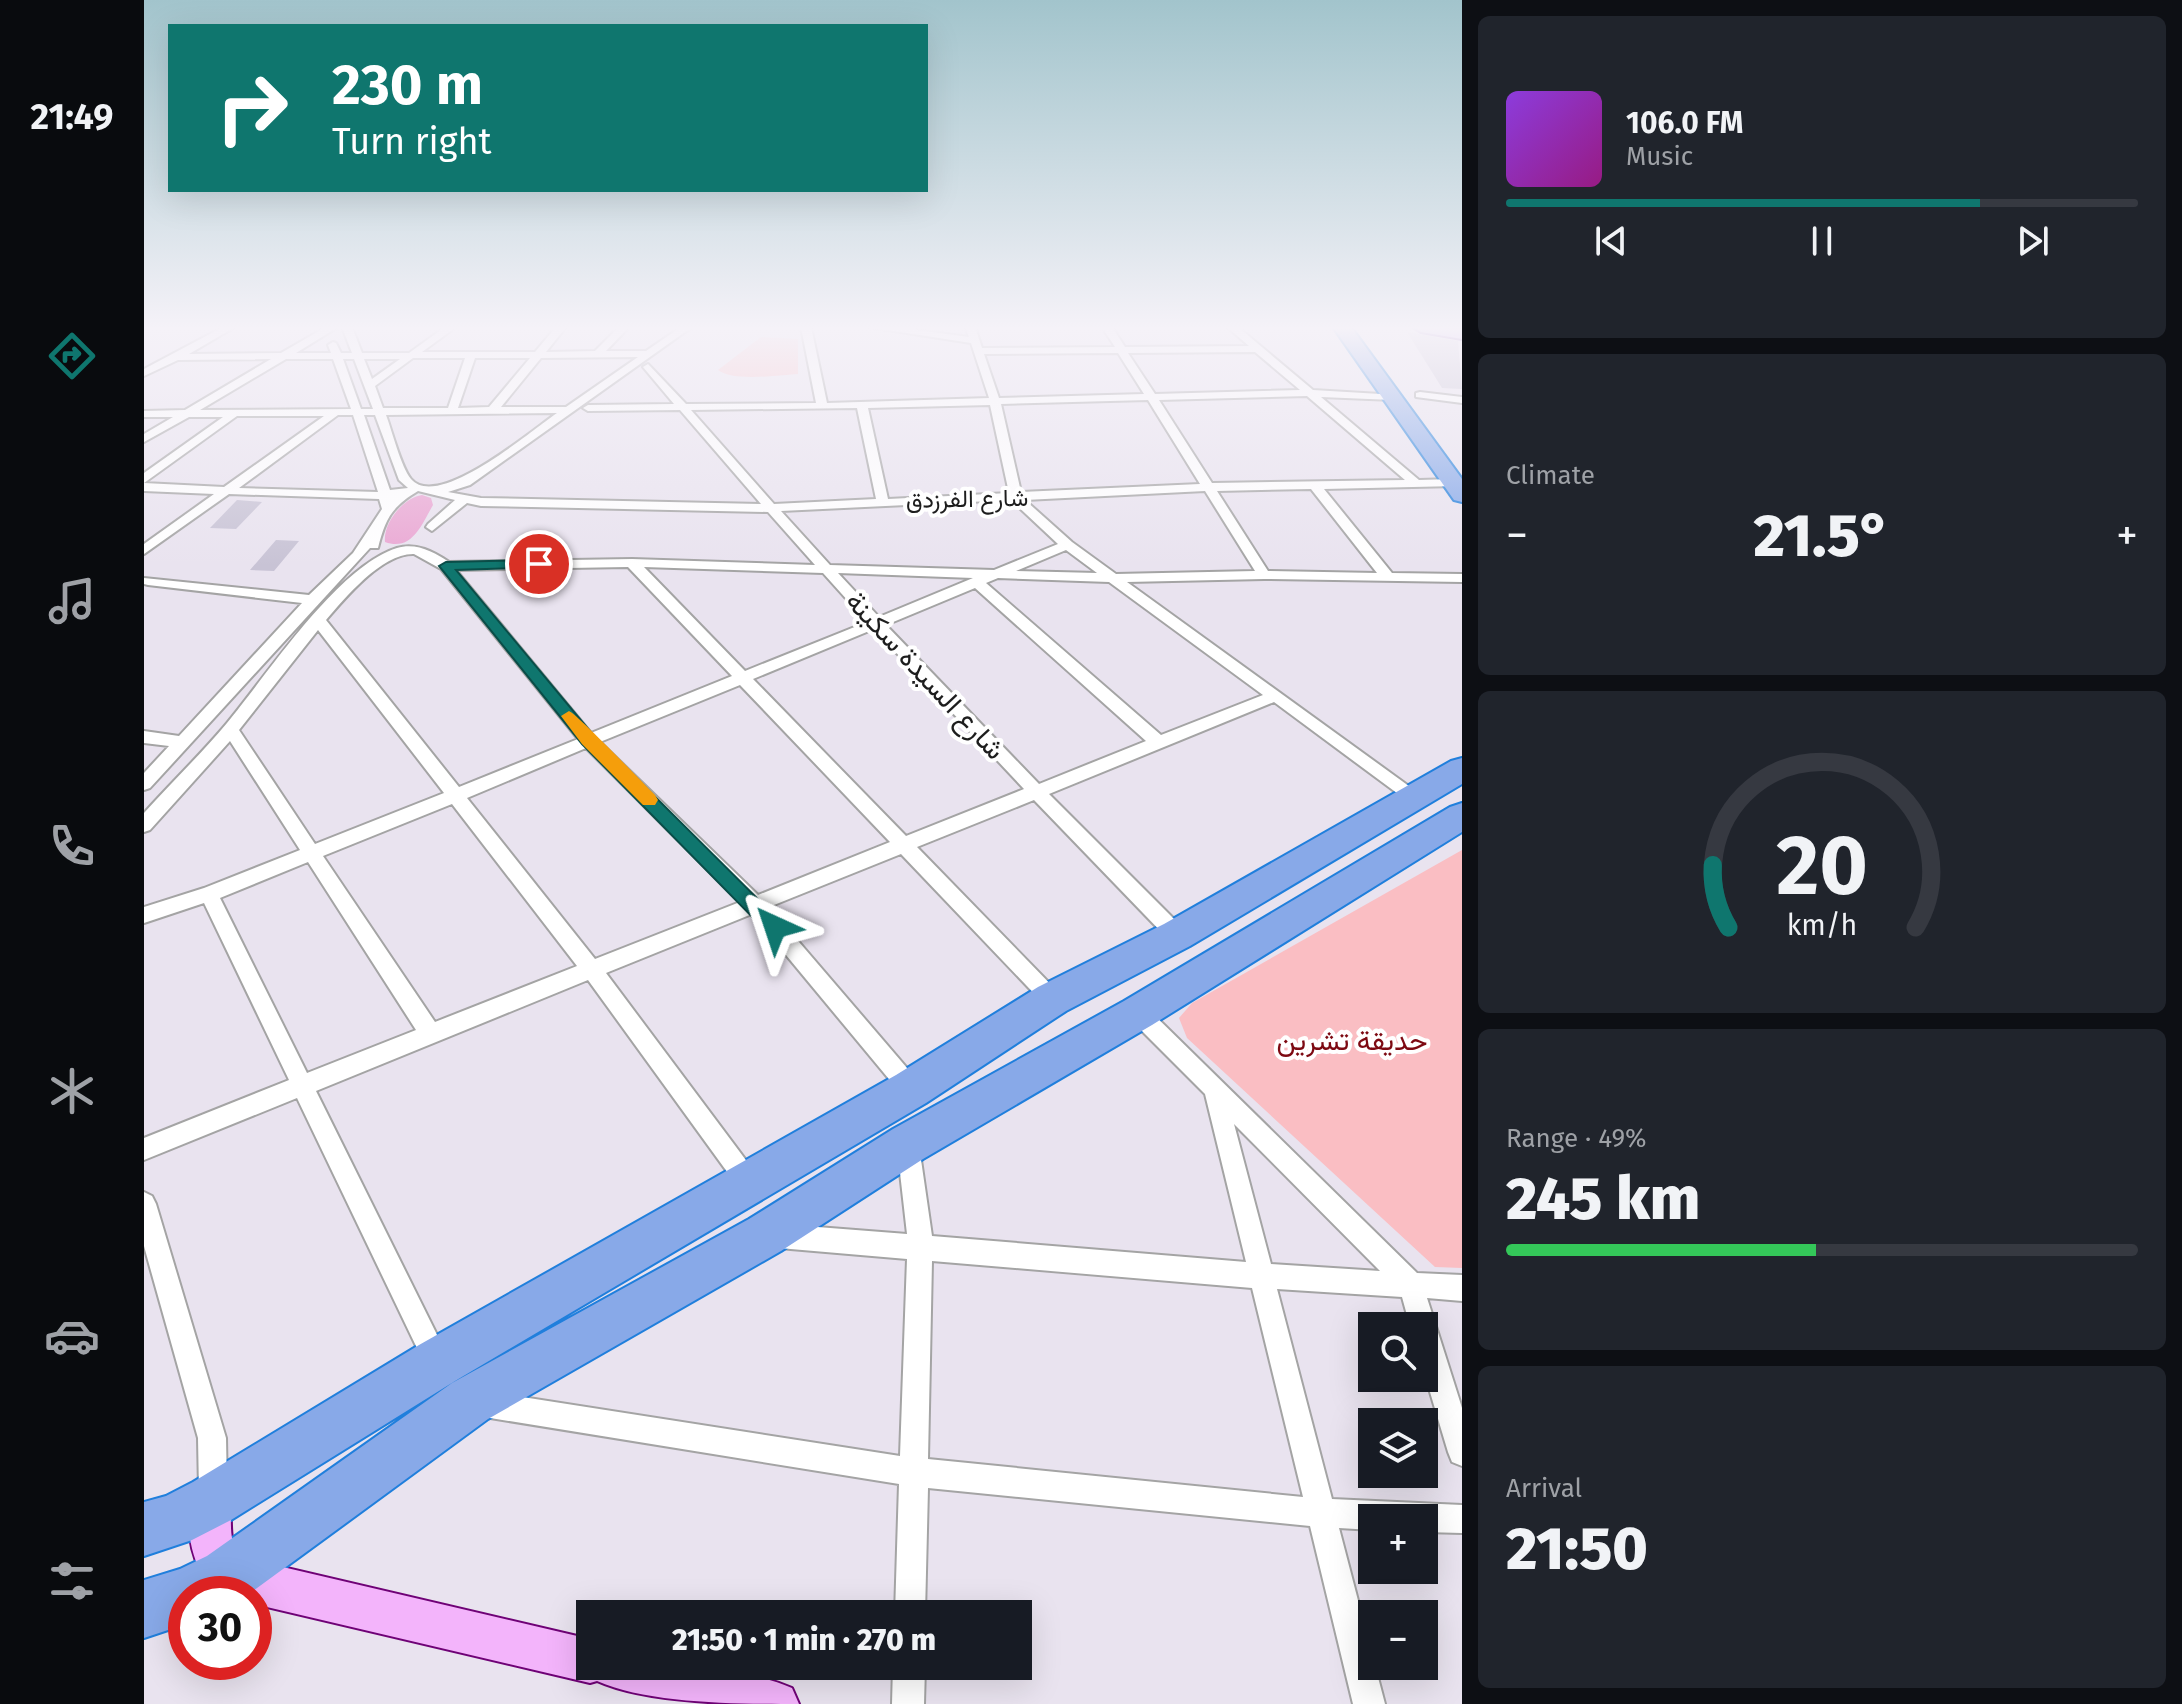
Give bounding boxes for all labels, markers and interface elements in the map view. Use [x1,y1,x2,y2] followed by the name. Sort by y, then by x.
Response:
[332,52,483,119] text: 230 m
[200,56,304,160] icon: right
[31,95,113,139] text: 21:49
[1626,105,1743,141] text: 106.0 FM
[332,120,492,164] text: Turn right
[1626,141,1693,172] text: Music
[1589,219,1633,263] icon: previous
[1800,219,1844,263] icon: pause
[2011,219,2055,263] icon: next
[44,328,100,384] icon: directions
[1506,460,1595,491] text: Climate
[906,484,1028,516] street label: شارع الفرزدق
[1754,500,1890,572] text: 21.5°
[1506,509,1528,562] text: −
[2116,509,2138,562] text: +
[505,530,573,598] pin
[517,542,561,586] icon: arrive
[44,573,100,629] icon: music
[838,584,1012,768] street label: شارع السيدة سكينة
[1776,816,1868,916] text: 20
[44,818,100,874] icon: phone
[733,885,817,969] position arrow
[1787,908,1857,943] text: km/h
[1276,1024,1428,1058] park label: حديقة تشرين
[44,1063,100,1119] icon: climate
[1506,1123,1647,1154] text: Range · 49%
[1506,1163,1700,1235] text: 245 km
[44,1308,100,1364] icon: car
[1358,1312,1438,1680] map controls
[1358,1312,1438,1392] button: search
[1358,1408,1438,1488] button: layers
[1506,1473,1582,1504] text: Arrival
[1358,1504,1438,1584] button: +
[1506,1513,1648,1585] text: 21:50
[44,1553,100,1609] icon: filters
[168,1576,272,1680] speed limit sign: 30
[1358,1600,1438,1680] button: −
[672,1622,936,1658] text: 21:50 · 1 min · 270 m

